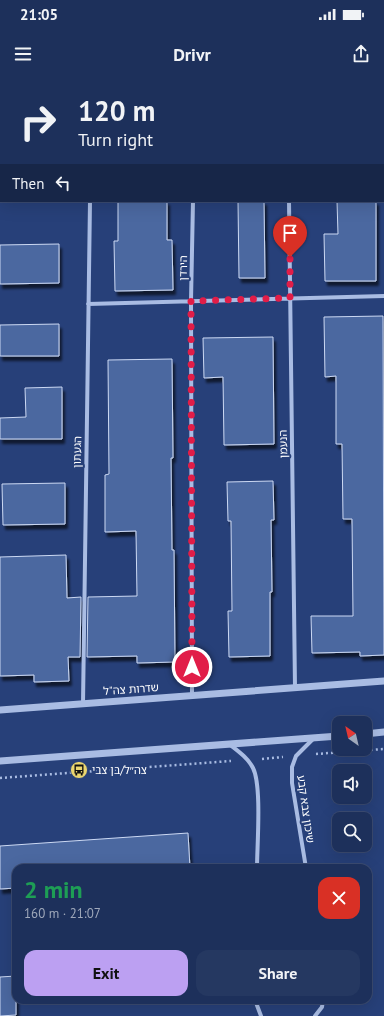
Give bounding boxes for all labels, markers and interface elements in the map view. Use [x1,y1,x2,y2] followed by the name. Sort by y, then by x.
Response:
[20,5,58,24] text: 21:05
[12,43,34,65] icon: menu
[173,43,211,66] text: Drivr
[350,43,372,65] icon: share
[78,92,155,129] text: 120 m
[12,96,64,148] icon: right
[78,128,153,151] text: Turn right
[52,172,74,194] icon: left
[12,174,44,193] text: Then
[273,216,307,257] pin
[279,222,301,244] icon: arrive
[176,255,190,281] street label: הירדן
[276,430,290,458] street label: הנעמן
[70,436,84,468] street label: הגעתון
[171,646,213,688] position arrow
[103,680,159,698] street label: שדרות צה"ל
[332,716,372,756] north arrow
[332,716,372,852] map controls
[69,760,89,780] bus stop icon: צה״ל/בן צבי
[92,763,147,777] place label: צה״ל/בן צבי
[332,764,372,804] button: sound
[294,774,318,844] street label: שיכון צבא קבע
[332,812,372,852] button: search
[24,874,83,905] text: 2 min
[318,877,360,919] button: close
[24,905,101,922] text: 160 m · 21:07
[24,950,188,996] button: Exit
[196,950,360,996] button: Share

